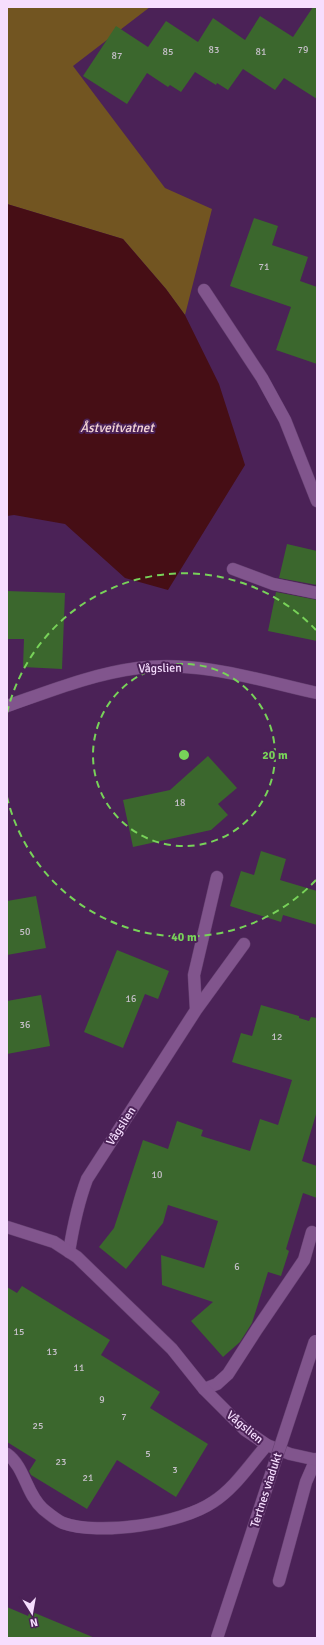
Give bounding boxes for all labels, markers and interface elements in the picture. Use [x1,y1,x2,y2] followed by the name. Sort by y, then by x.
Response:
[209,44,219,56] house number: 83
[298,44,308,56] house number: 79
[163,46,173,58] house number: 85
[256,46,266,58] house number: 81
[112,50,122,62] house number: 87
[259,261,269,273] house number: 71
[80,420,155,436] water label: Åstveitvatnet
[138,661,182,676] street label: Vågslien
[177,748,191,762] centre of rings
[262,748,288,763] text: 20 m
[175,797,185,809] house number: 18
[20,926,30,938] house number: 50
[171,930,197,945] text: 40 m
[126,993,136,1005] house number: 16
[20,1019,30,1031] house number: 36
[272,1031,282,1043] house number: 12
[103,1104,140,1149] street label: Vågslien
[152,1169,162,1181] house number: 10
[234,1261,240,1273] house number: 6
[14,1326,24,1338] house number: 15
[47,1346,57,1358] house number: 13
[74,1362,84,1374] house number: 11
[99,1394,105,1406] house number: 9
[223,1408,266,1447] street label: Vågslien
[121,1411,127,1423] house number: 7
[33,1420,43,1432] house number: 25
[145,1448,151,1460] house number: 5
[247,1451,286,1530] street label: Tertnes viadukt
[56,1456,66,1468] house number: 23
[172,1464,178,1476] house number: 3
[83,1472,93,1484] house number: 21
[12,1593,52,1633] north arrow
[29,1615,39,1629] text: N

